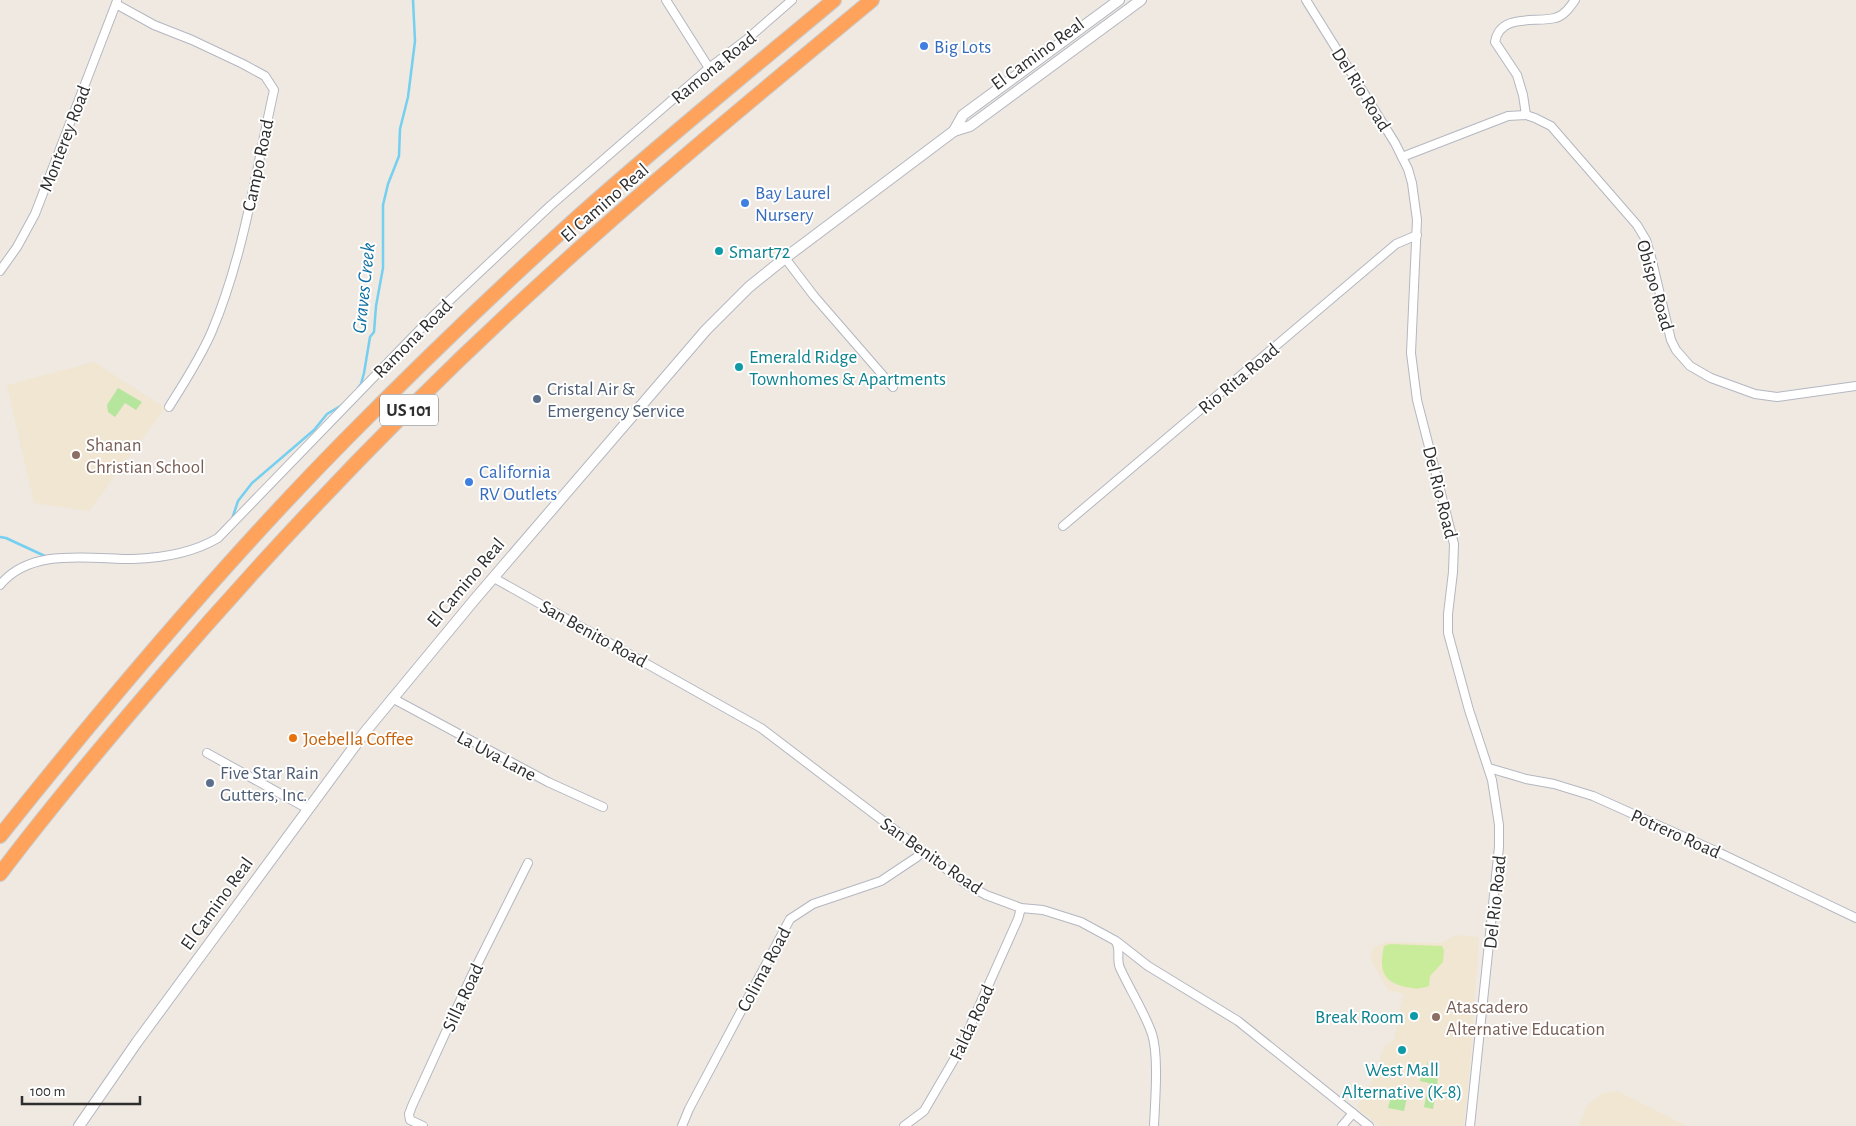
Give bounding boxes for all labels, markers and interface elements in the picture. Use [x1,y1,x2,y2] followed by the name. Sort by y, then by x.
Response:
[988,14,1088,94] street label: El Camino Real
[668,28,760,108] street label: Ramona Road
[934,38,991,57] place label: Big Lots
[918,40,930,52] marker: Big Lots
[1328,45,1394,135] street label: Del Rio Road
[36,83,94,194] street label: Monterey Road
[239,117,278,213] street label: Campo Road
[557,160,653,246] street label: El Camino Real
[755,184,831,225] place label: Bay Laurel Nursery
[739,197,751,209] marker: Bay Laurel Nursery
[1633,238,1677,333] street label: Obispo Road
[349,242,379,334] water label: Graves Creek
[729,243,791,262] place label: Smart72
[713,245,725,257] marker: Smart72
[370,296,456,382] street label: Ramona Road
[1195,340,1283,418] street label: Rio Rita Road
[749,348,946,389] place label: Emerald Ridge Townhomes & Apartments
[733,361,745,373] marker: Emerald Ridge Townhomes & Apartments
[547,380,685,421] place label: Cristal Air & Emergency Service
[531,393,543,405] marker: Cristal Air & Emergency Service
[380,394,438,426] road number: US 101
[86,436,205,477] place label: Shanan Christian School
[1419,444,1460,541] street label: Del Rio Road
[70,449,82,461] marker: Shanan Christian School
[479,463,557,504] place label: California RV Outlets
[463,476,475,488] marker: California RV Outlets
[424,535,509,631] street label: El Camino Real
[536,597,650,672] street label: San Benito Road
[454,728,539,785] street label: La Uva Lane
[303,730,414,749] place label: Joebella Coffee
[287,732,299,744] marker: Joebella Coffee
[220,764,319,805] place label: Five Star Rain Gutters, Inc.
[204,777,216,789] marker: Five Star Rain Gutters, Inc.
[1628,806,1723,863] street label: Potrero Road
[877,814,986,898] street label: San Benito Road
[177,854,257,954] street label: El Camino Real
[1481,854,1510,950] street label: Del Rio Road
[734,924,795,1015] street label: Colima Road
[439,961,487,1035] street label: Silla Road
[947,982,998,1063] street label: Falda Road
[1446,998,1605,1039] place label: Atascadero Alternative Education
[1315,1008,1404,1027] place label: Break Room
[1408,1010,1420,1022] marker: Break Room
[1430,1011,1442,1023] marker: Atascadero Alternative Education
[1396,1044,1408,1056] marker: West Mall Alternative (K-8)
[1342,1061,1462,1102] place label: West Mall Alternative (K-8)
[22,1074,140,1106] scale bar
[30,1084,65,1099] text: 100 m

